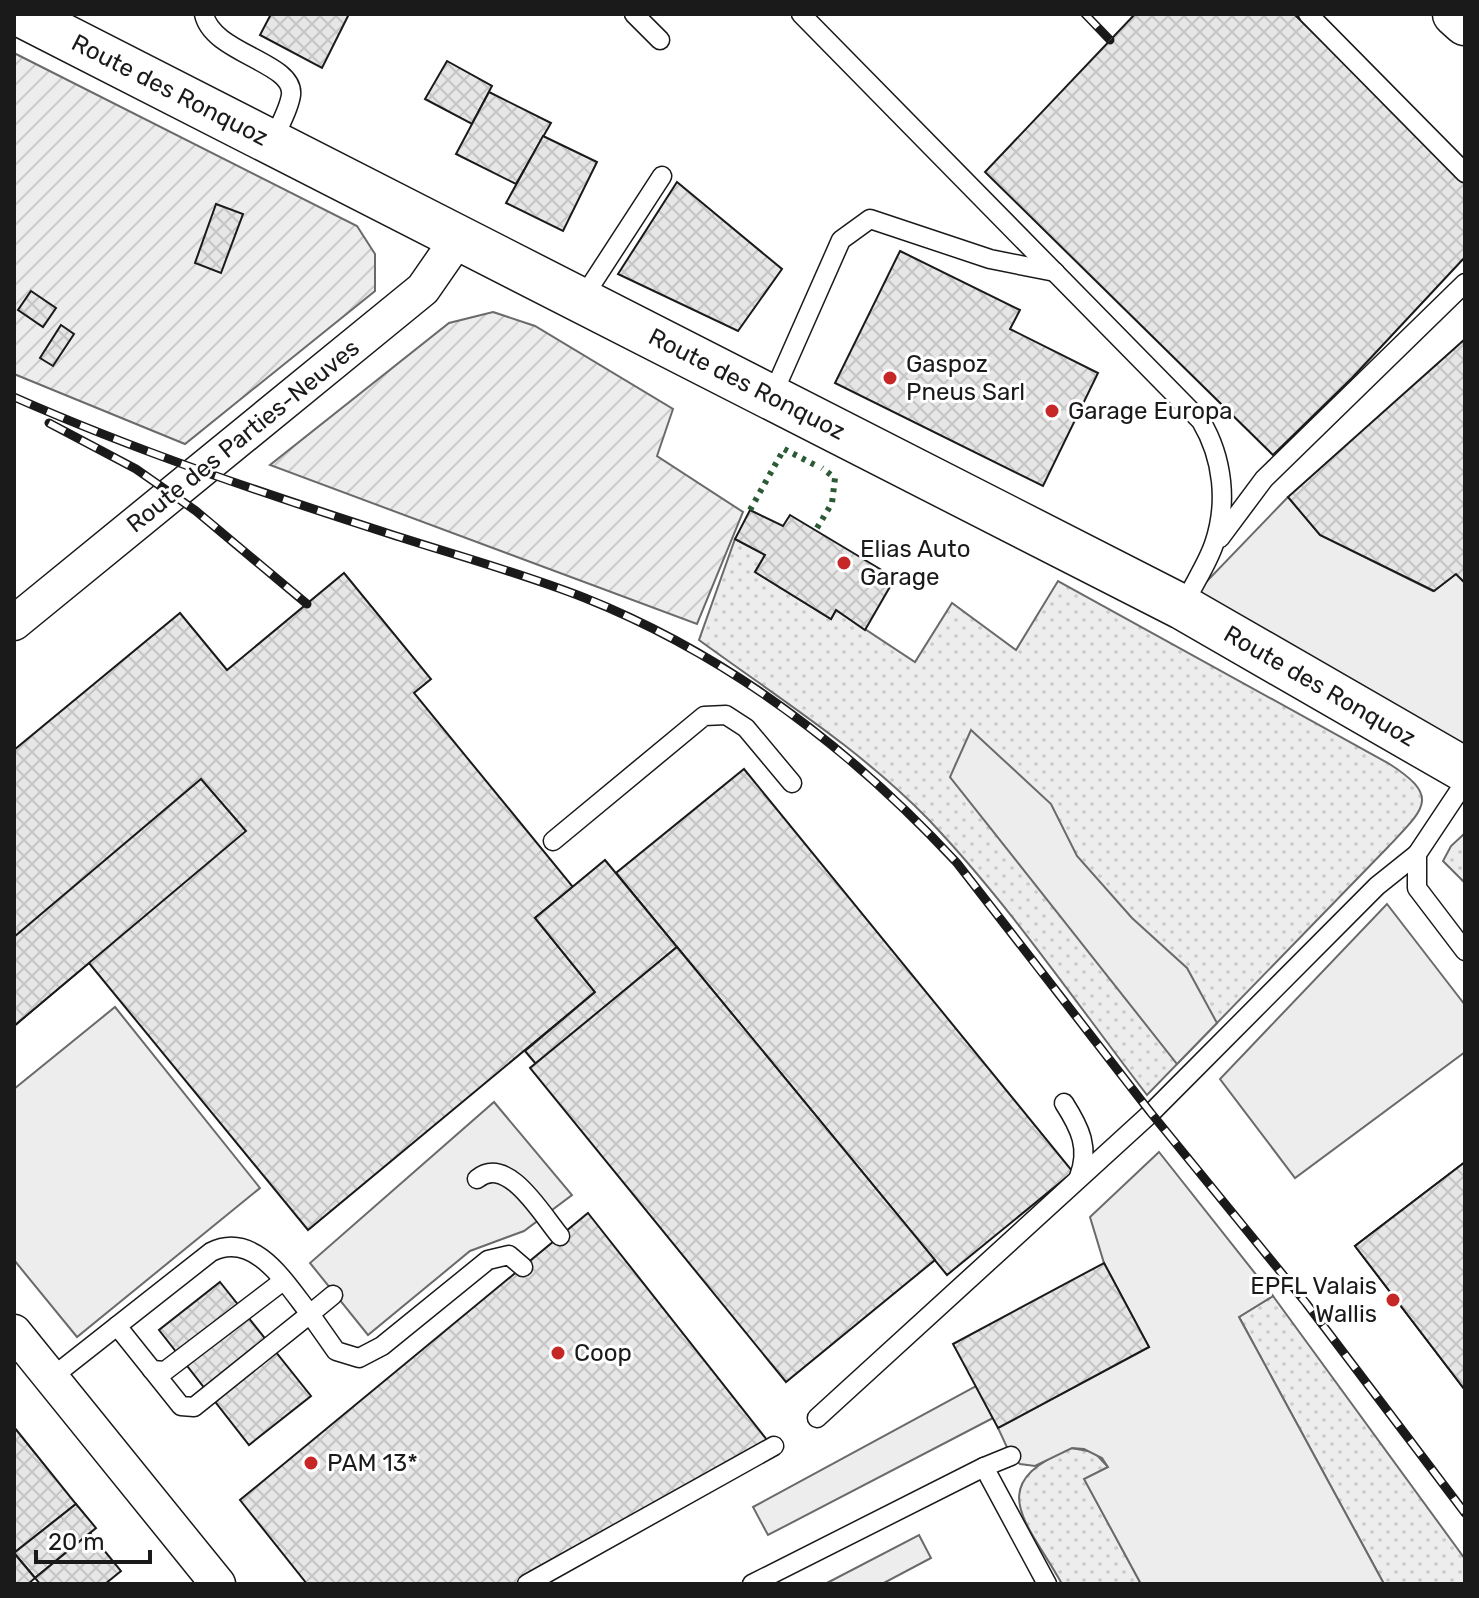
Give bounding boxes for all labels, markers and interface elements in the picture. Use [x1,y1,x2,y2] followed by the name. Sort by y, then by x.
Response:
[67,28,273,152] street label: Route des Ronquoz
[644,322,850,446] street label: Route des Ronquoz
[121,334,365,538] street label: Route des Parties-Neuves
[906,350,1025,406] place label: Gaspoz Pneus Sarl
[881,369,899,387] marker: Gaspoz Pneus Sarl
[1068,397,1232,425] place label: Garage Europa
[1043,402,1061,420] marker: Garage Europa
[860,535,970,591] place label: Elias Auto Garage
[835,554,853,572] marker: Elias Auto Garage
[1219,620,1421,752] street label: Route des Ronquoz
[1250,1272,1377,1328] place label: EPFL Valais Wallis
[1384,1291,1402,1309] marker: EPFL Valais Wallis
[574,1339,632,1367] place label: Coop
[549,1344,567,1362] marker: Coop
[327,1449,418,1477] place label: PAM 13*
[302,1454,320,1472] marker: PAM 13*
[36,1514,150,1564] scale bar
[48,1528,105,1556] text: 20 m

